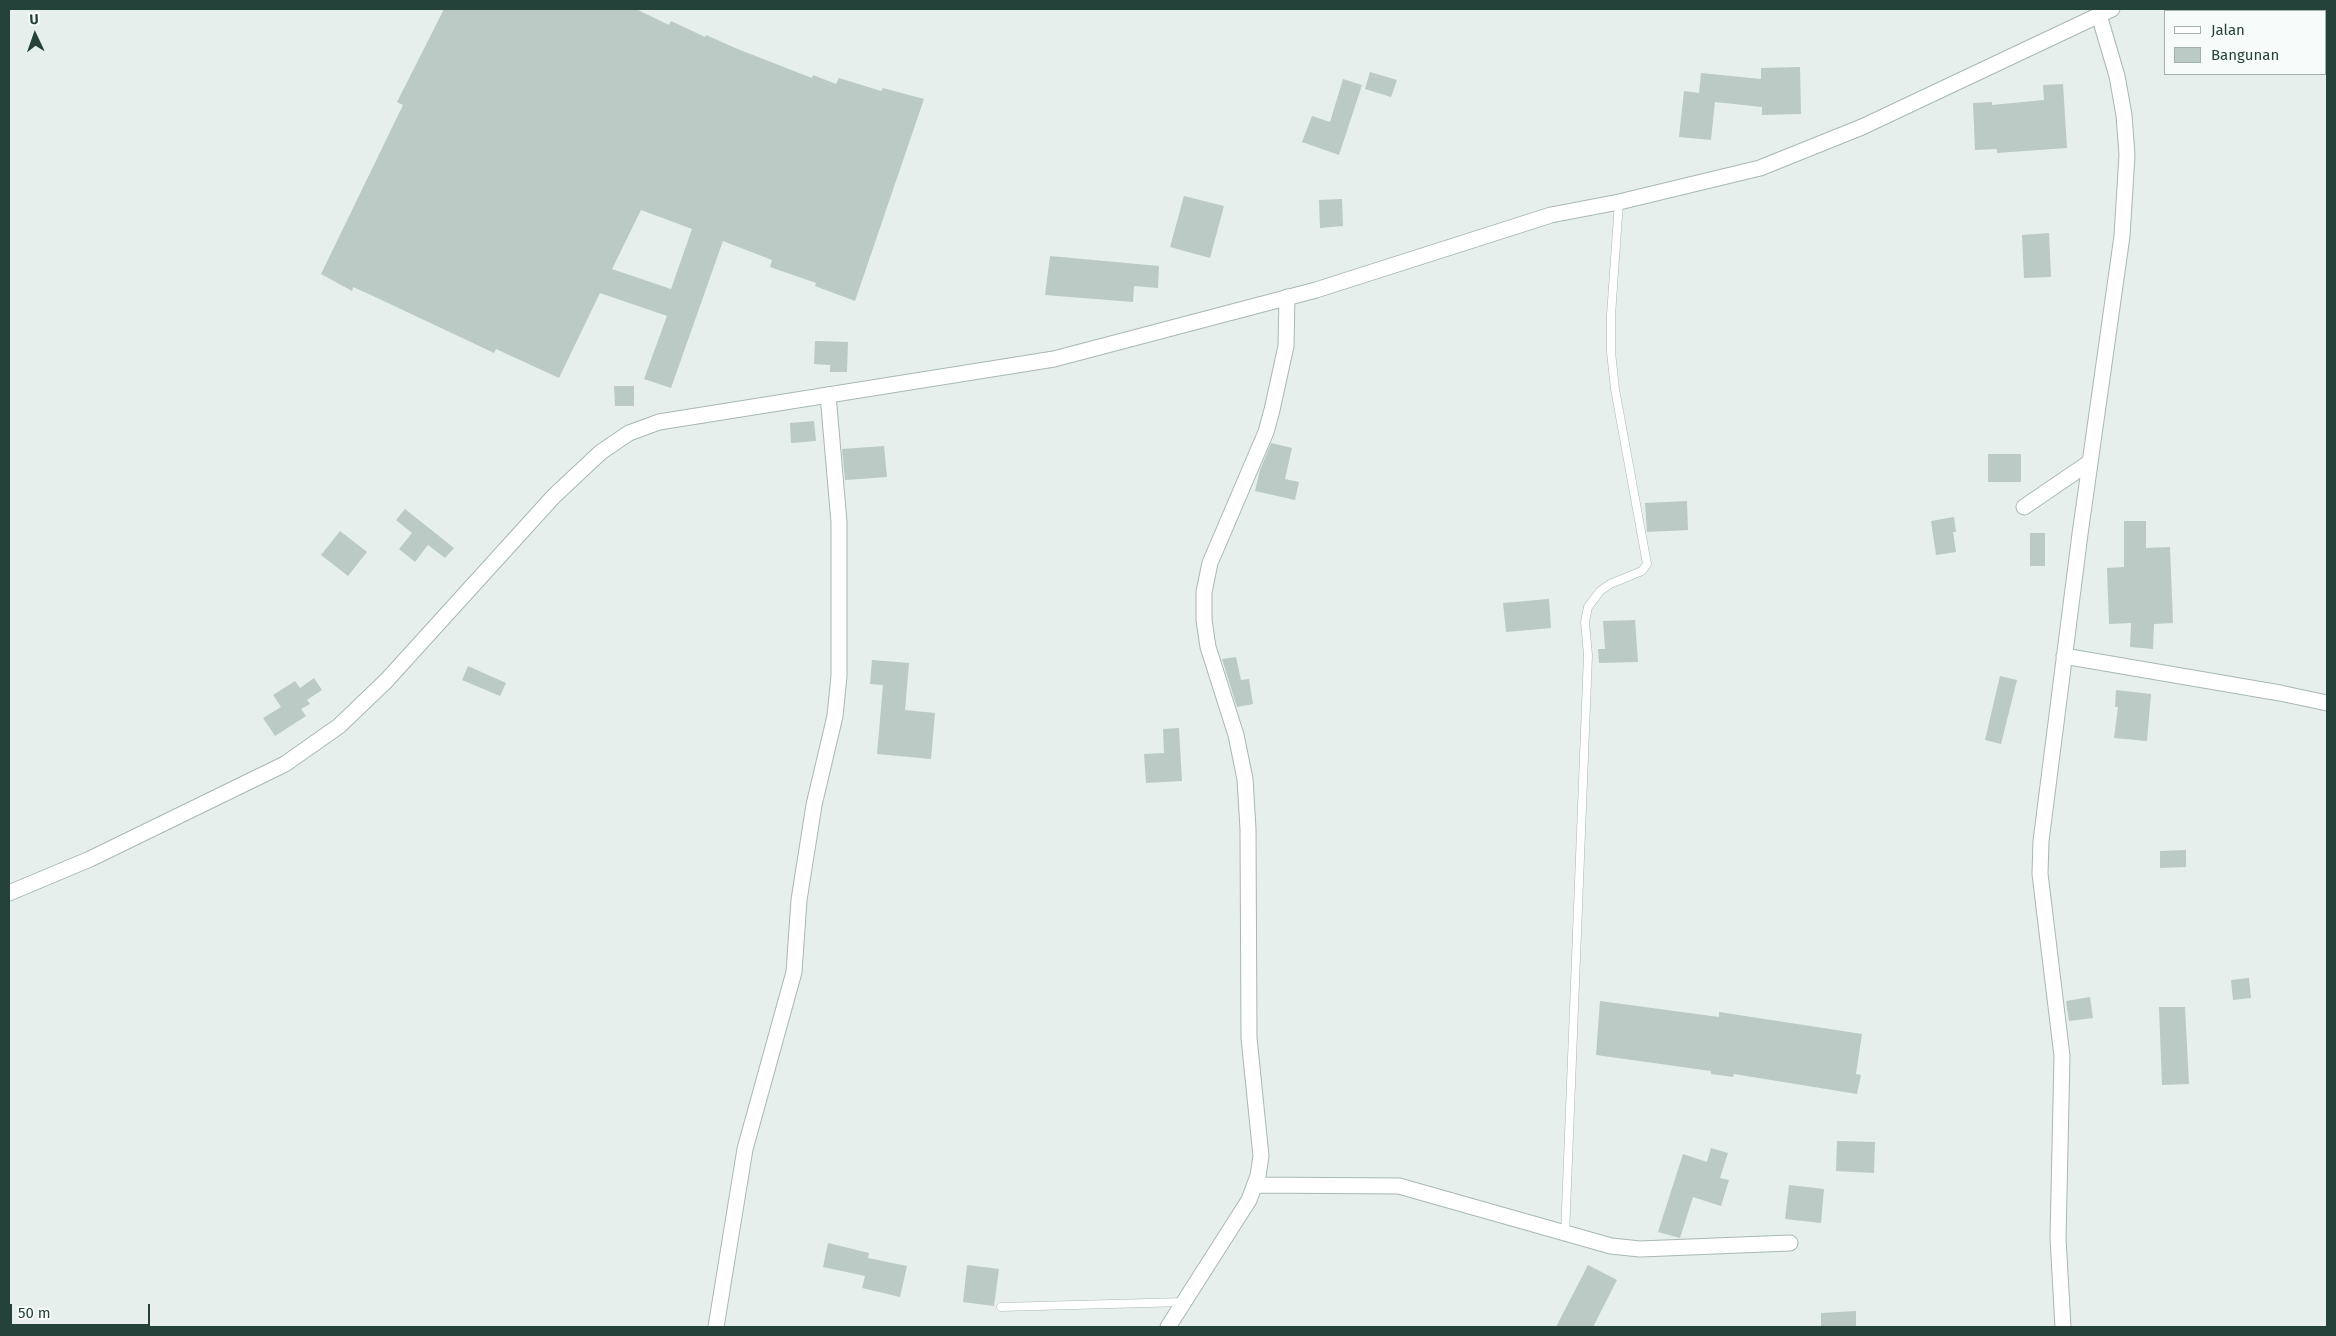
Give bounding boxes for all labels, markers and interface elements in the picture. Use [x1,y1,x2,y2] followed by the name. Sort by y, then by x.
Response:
[10,10,60,60] north arrow
[2164,10,2326,75] legend
[29,11,39,28] text: U
[2211,21,2245,39] text: Jalan
[2211,46,2279,64] text: Bangunan
[12,1294,152,1326] scale bar
[18,1304,51,1322] text: 50 m

